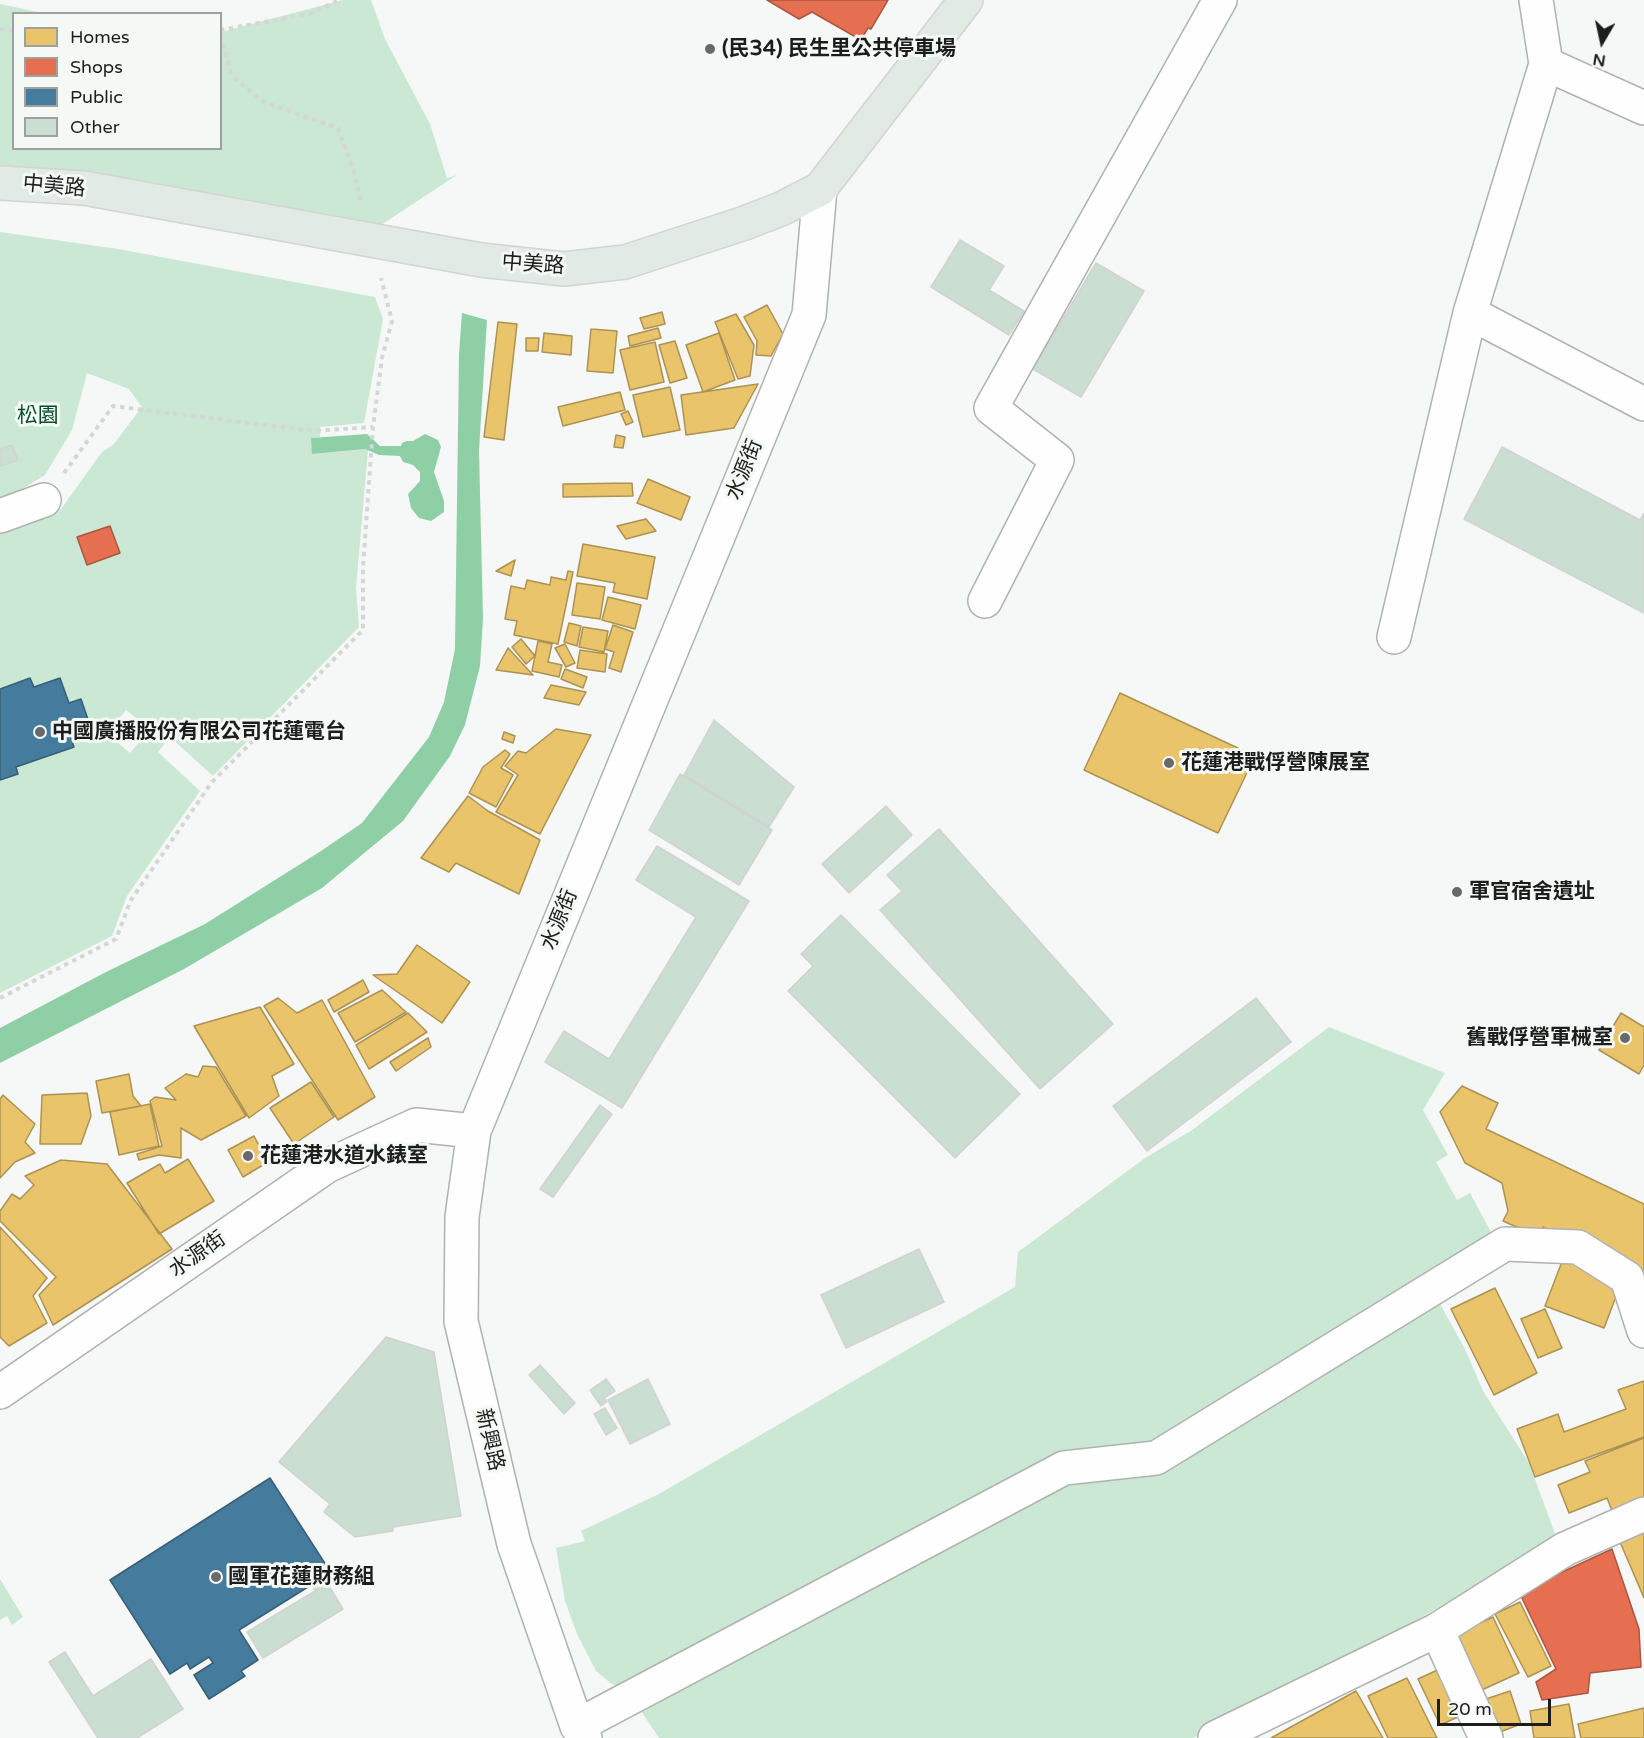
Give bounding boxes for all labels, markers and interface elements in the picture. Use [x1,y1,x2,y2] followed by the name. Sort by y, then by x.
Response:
[12,12,222,150] legend
[1572,12,1632,72] north arrow
[70,26,130,48] text: Homes
[722,36,956,62] place label: (民34) 民生里公共停車場
[703,42,717,56] marker: (民34) 民生里公共停車場
[1591,49,1607,71] text: N
[70,56,123,78] text: Shops
[70,86,123,108] text: Public
[70,116,120,138] text: Other
[22,172,86,202] street label: 中美路
[501,250,565,280] street label: 中美路
[17,403,59,429] park label: 松園
[722,436,768,504] street label: 水源街
[52,719,346,745] place label: 中國廣播股份有限公司花蓮電台
[33,725,47,739] marker: 中國廣播股份有限公司花蓮電台
[1181,750,1370,776] place label: 花蓮港戰俘營陳展室
[1162,756,1176,770] marker: 花蓮港戰俘營陳展室
[1469,879,1595,905] place label: 軍官宿舍遺址
[1450,885,1464,899] marker: 軍官宿舍遺址
[537,886,583,954] street label: 水源街
[1466,1025,1613,1051] place label: 舊戰俘營軍械室
[1618,1031,1632,1045] marker: 舊戰俘營軍械室
[260,1143,428,1169] place label: 花蓮港水道水錶室
[241,1149,255,1163] marker: 花蓮港水道水錶室
[165,1227,231,1283] street label: 水源街
[470,1406,508,1474] street label: 新興路
[228,1564,375,1590] place label: 國軍花蓮財務組
[209,1570,223,1584] marker: 國軍花蓮財務組
[1440,1687,1554,1725] scale bar
[1448,1698,1492,1720] text: 20 m

